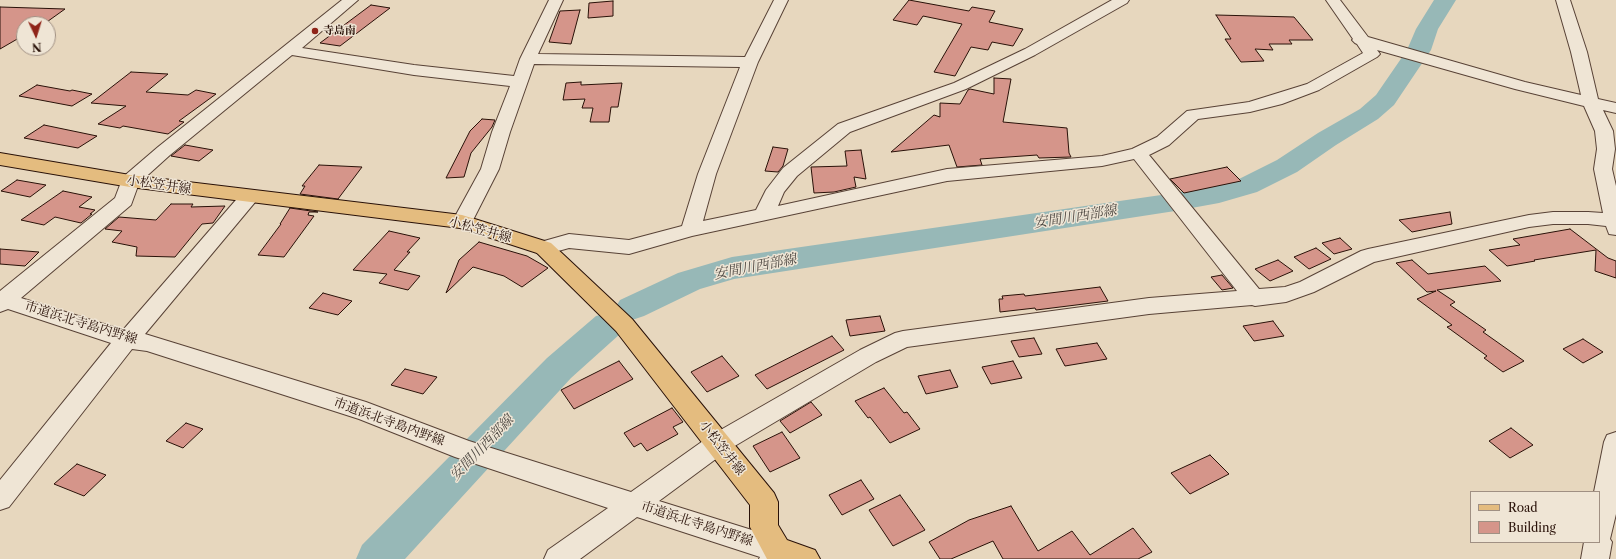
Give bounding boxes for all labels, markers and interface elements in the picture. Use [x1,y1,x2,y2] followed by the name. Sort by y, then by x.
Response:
[16,16,56,56] north arrow
[323,24,356,38] place label: 寺島南
[310,26,320,36] marker: 寺島南
[32,40,42,54] text: N
[126,173,192,197] street label: 小松笠井線
[1032,202,1118,232] water label: 安間川西部線
[447,214,513,246] street label: 小松笠井線
[712,251,798,283] water label: 安間川西部線
[23,298,139,348] street label: 市道浜北寺島内野線
[331,395,447,449] street label: 市道浜北寺島内野線
[447,412,517,484] water label: 安間川西部線
[696,418,748,478] street label: 小松笠井線
[1470,491,1600,543] legend
[639,499,755,549] street label: 市道浜北寺島内野線
[1508,500,1538,515] text: Road
[1508,520,1556,535] text: Building

